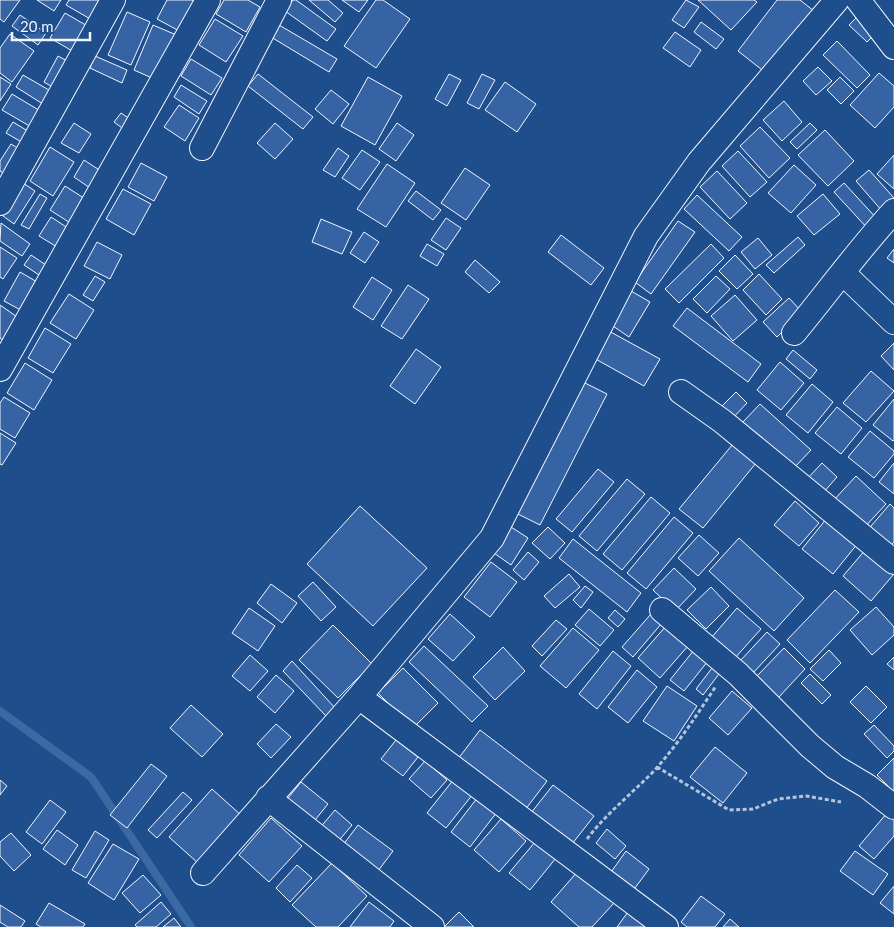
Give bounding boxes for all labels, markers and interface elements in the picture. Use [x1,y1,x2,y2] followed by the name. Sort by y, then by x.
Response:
[12,10,90,42] scale bar
[20,17,54,35] text: 20 m

